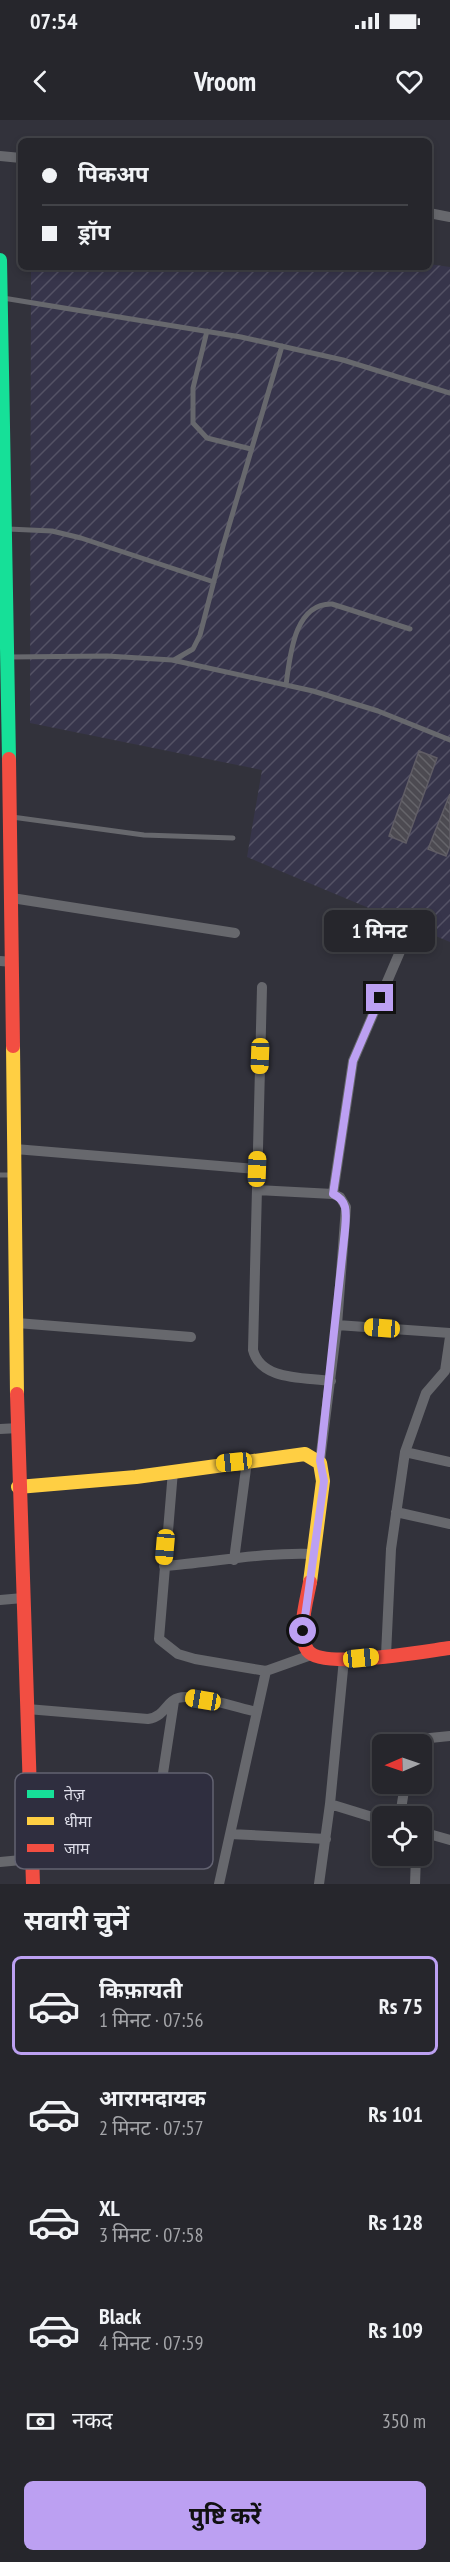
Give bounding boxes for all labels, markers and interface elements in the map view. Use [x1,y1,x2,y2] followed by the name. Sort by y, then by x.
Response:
[30,7,78,35] text: 07:54
[194,64,256,98] text: Vroom
[24,65,57,98] icon: back
[393,65,426,98] icon: heart
[78,160,149,188] text: पिकअप
[78,218,111,246] text: ड्रॉप
[324,911,436,953] callout: 1 मिनट
[352,918,407,944] text: 1 मिनट
[366,984,393,1011] route end
[250,1038,270,1074] car
[247,1151,267,1187] car
[363,1318,401,1338] car
[215,1451,253,1473] car
[154,1528,176,1566] car
[289,1617,316,1644] route start
[342,1647,380,1669] car
[184,1688,222,1712] car
[372,1734,432,1794] north arrow
[372,1734,432,1866] map controls
[15,1773,213,1869] legend
[64,1784,86,1804] text: तेज़
[372,1806,432,1866] button: locate
[64,1811,93,1831] text: धीमा
[64,1838,90,1858] text: जाम
[24,1903,129,1937] text: सवारी चुनें
[99,1976,183,2004] text: किफ़ायती
[27,1979,81,2033] icon: car
[379,1992,423,2020] text: Rs 75
[99,2007,203,2033] text: 1 मिनट · 07:56
[99,2084,206,2112] text: आरामदायक
[27,2087,81,2141] icon: car
[368,2100,423,2128] text: Rs 101
[99,2115,203,2141] text: 2 मिनट · 07:57
[99,2194,120,2222] text: XL
[27,2195,81,2249] icon: car
[368,2208,423,2236] text: Rs 128
[99,2222,203,2248] text: 3 मिनट · 07:58
[99,2302,141,2330] text: Black
[27,2303,81,2357] icon: car
[368,2316,423,2344] text: Rs 109
[99,2330,203,2356] text: 4 मिनट · 07:59
[24,2405,57,2438] icon: cash
[72,2406,113,2434] text: नकद
[382,2408,426,2434] text: 350 m
[24,2481,426,2550] button: पुष्टि करें

